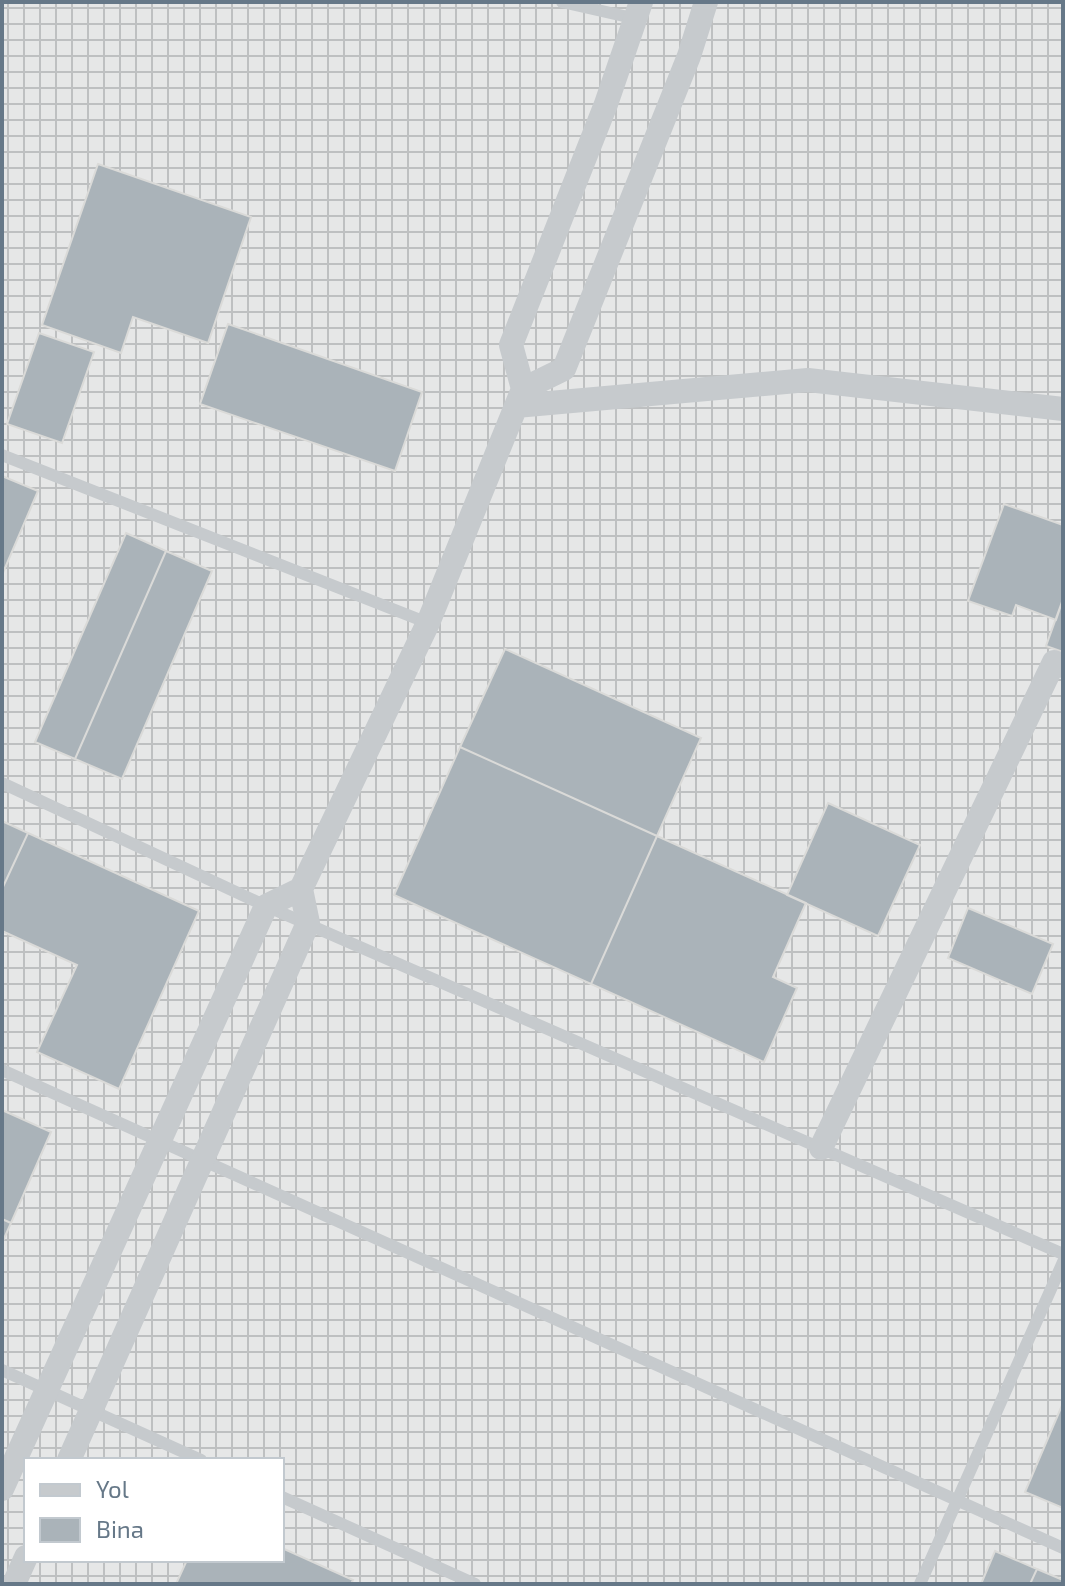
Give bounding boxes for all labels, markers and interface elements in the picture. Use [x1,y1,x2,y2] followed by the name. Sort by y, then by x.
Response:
[24,1458,284,1562] legend
[96,1474,129,1503] text: Yol
[96,1514,144,1543] text: Bina

